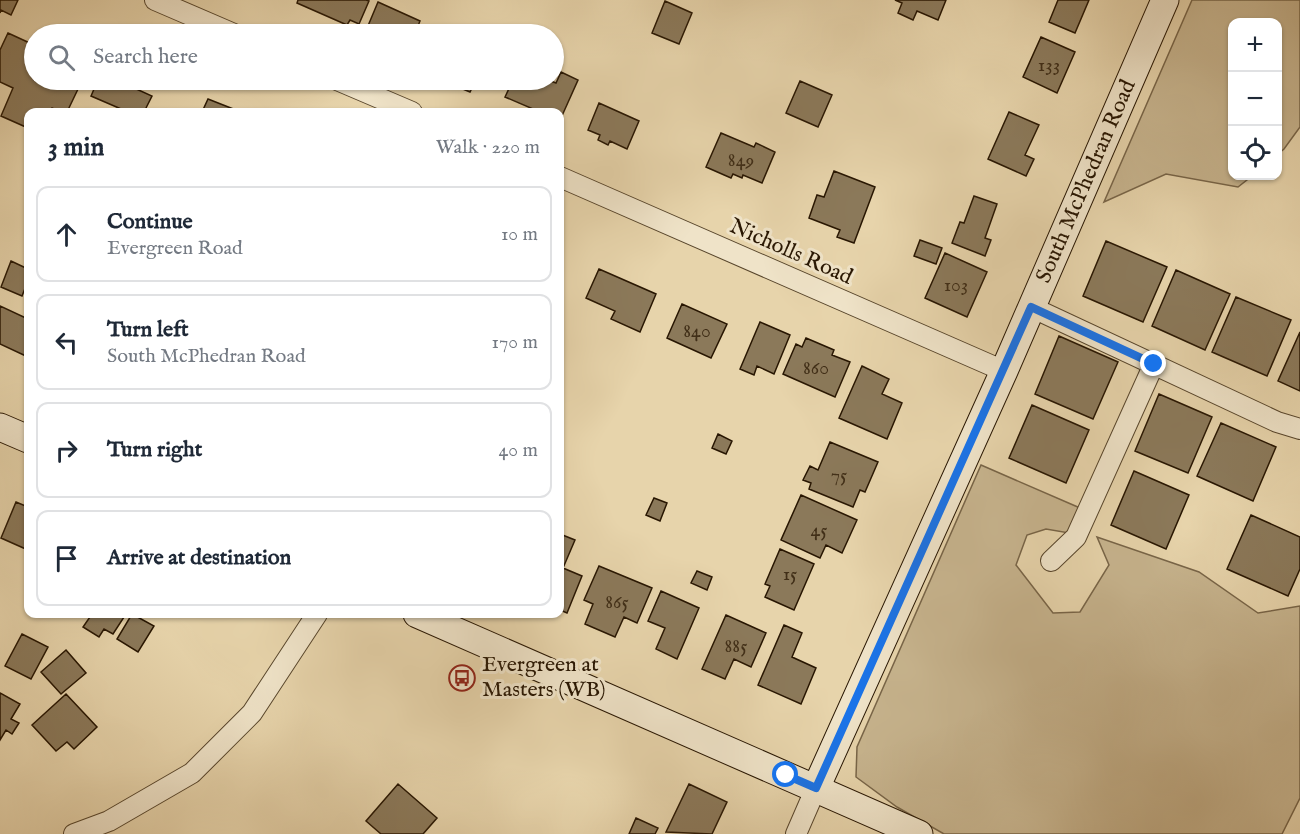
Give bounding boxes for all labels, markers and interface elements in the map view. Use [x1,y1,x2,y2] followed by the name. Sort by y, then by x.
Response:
[1228,18,1282,180] map controls
[1228,18,1282,72] button: +
[24,24,564,90] search box
[45,41,78,74] icon: search
[93,43,198,71] text: Search here
[1038,53,1060,78] house number: 133
[1228,72,1282,126] button: −
[1030,75,1143,287] street label: South McPhedran Road
[1228,126,1282,180] button: locate
[48,131,104,164] text: 3 min
[436,135,540,160] text: Walk · 220 m
[728,148,754,173] house number: 849
[107,208,193,236] text: Continue
[725,212,857,292] street label: Nicholls Road
[50,218,83,251] icon: ahead
[501,222,538,247] text: 10 m
[107,236,243,261] text: Evergreen Road
[944,273,968,298] house number: 103
[107,316,189,344] text: Turn left
[683,319,711,344] house number: 840
[50,326,83,359] icon: left
[492,330,538,355] text: 170 m
[107,344,306,369] text: South McPhedran Road
[1140,350,1166,376] route end
[803,356,829,381] house number: 860
[50,434,83,467] icon: right
[107,436,202,464] text: Turn right
[499,438,538,463] text: 40 m
[831,463,847,488] house number: 75
[811,518,827,543] house number: 45
[50,542,83,575] icon: arrive
[107,544,291,572] text: Arrive at destination
[783,562,797,587] house number: 15
[605,590,629,615] house number: 865
[725,634,747,659] house number: 885
[482,651,606,704] place label: Evergreen at Masters (WB)
[447,663,477,693] bus stop icon: Evergreen at Masters (WB)
[772,761,798,787] route start

